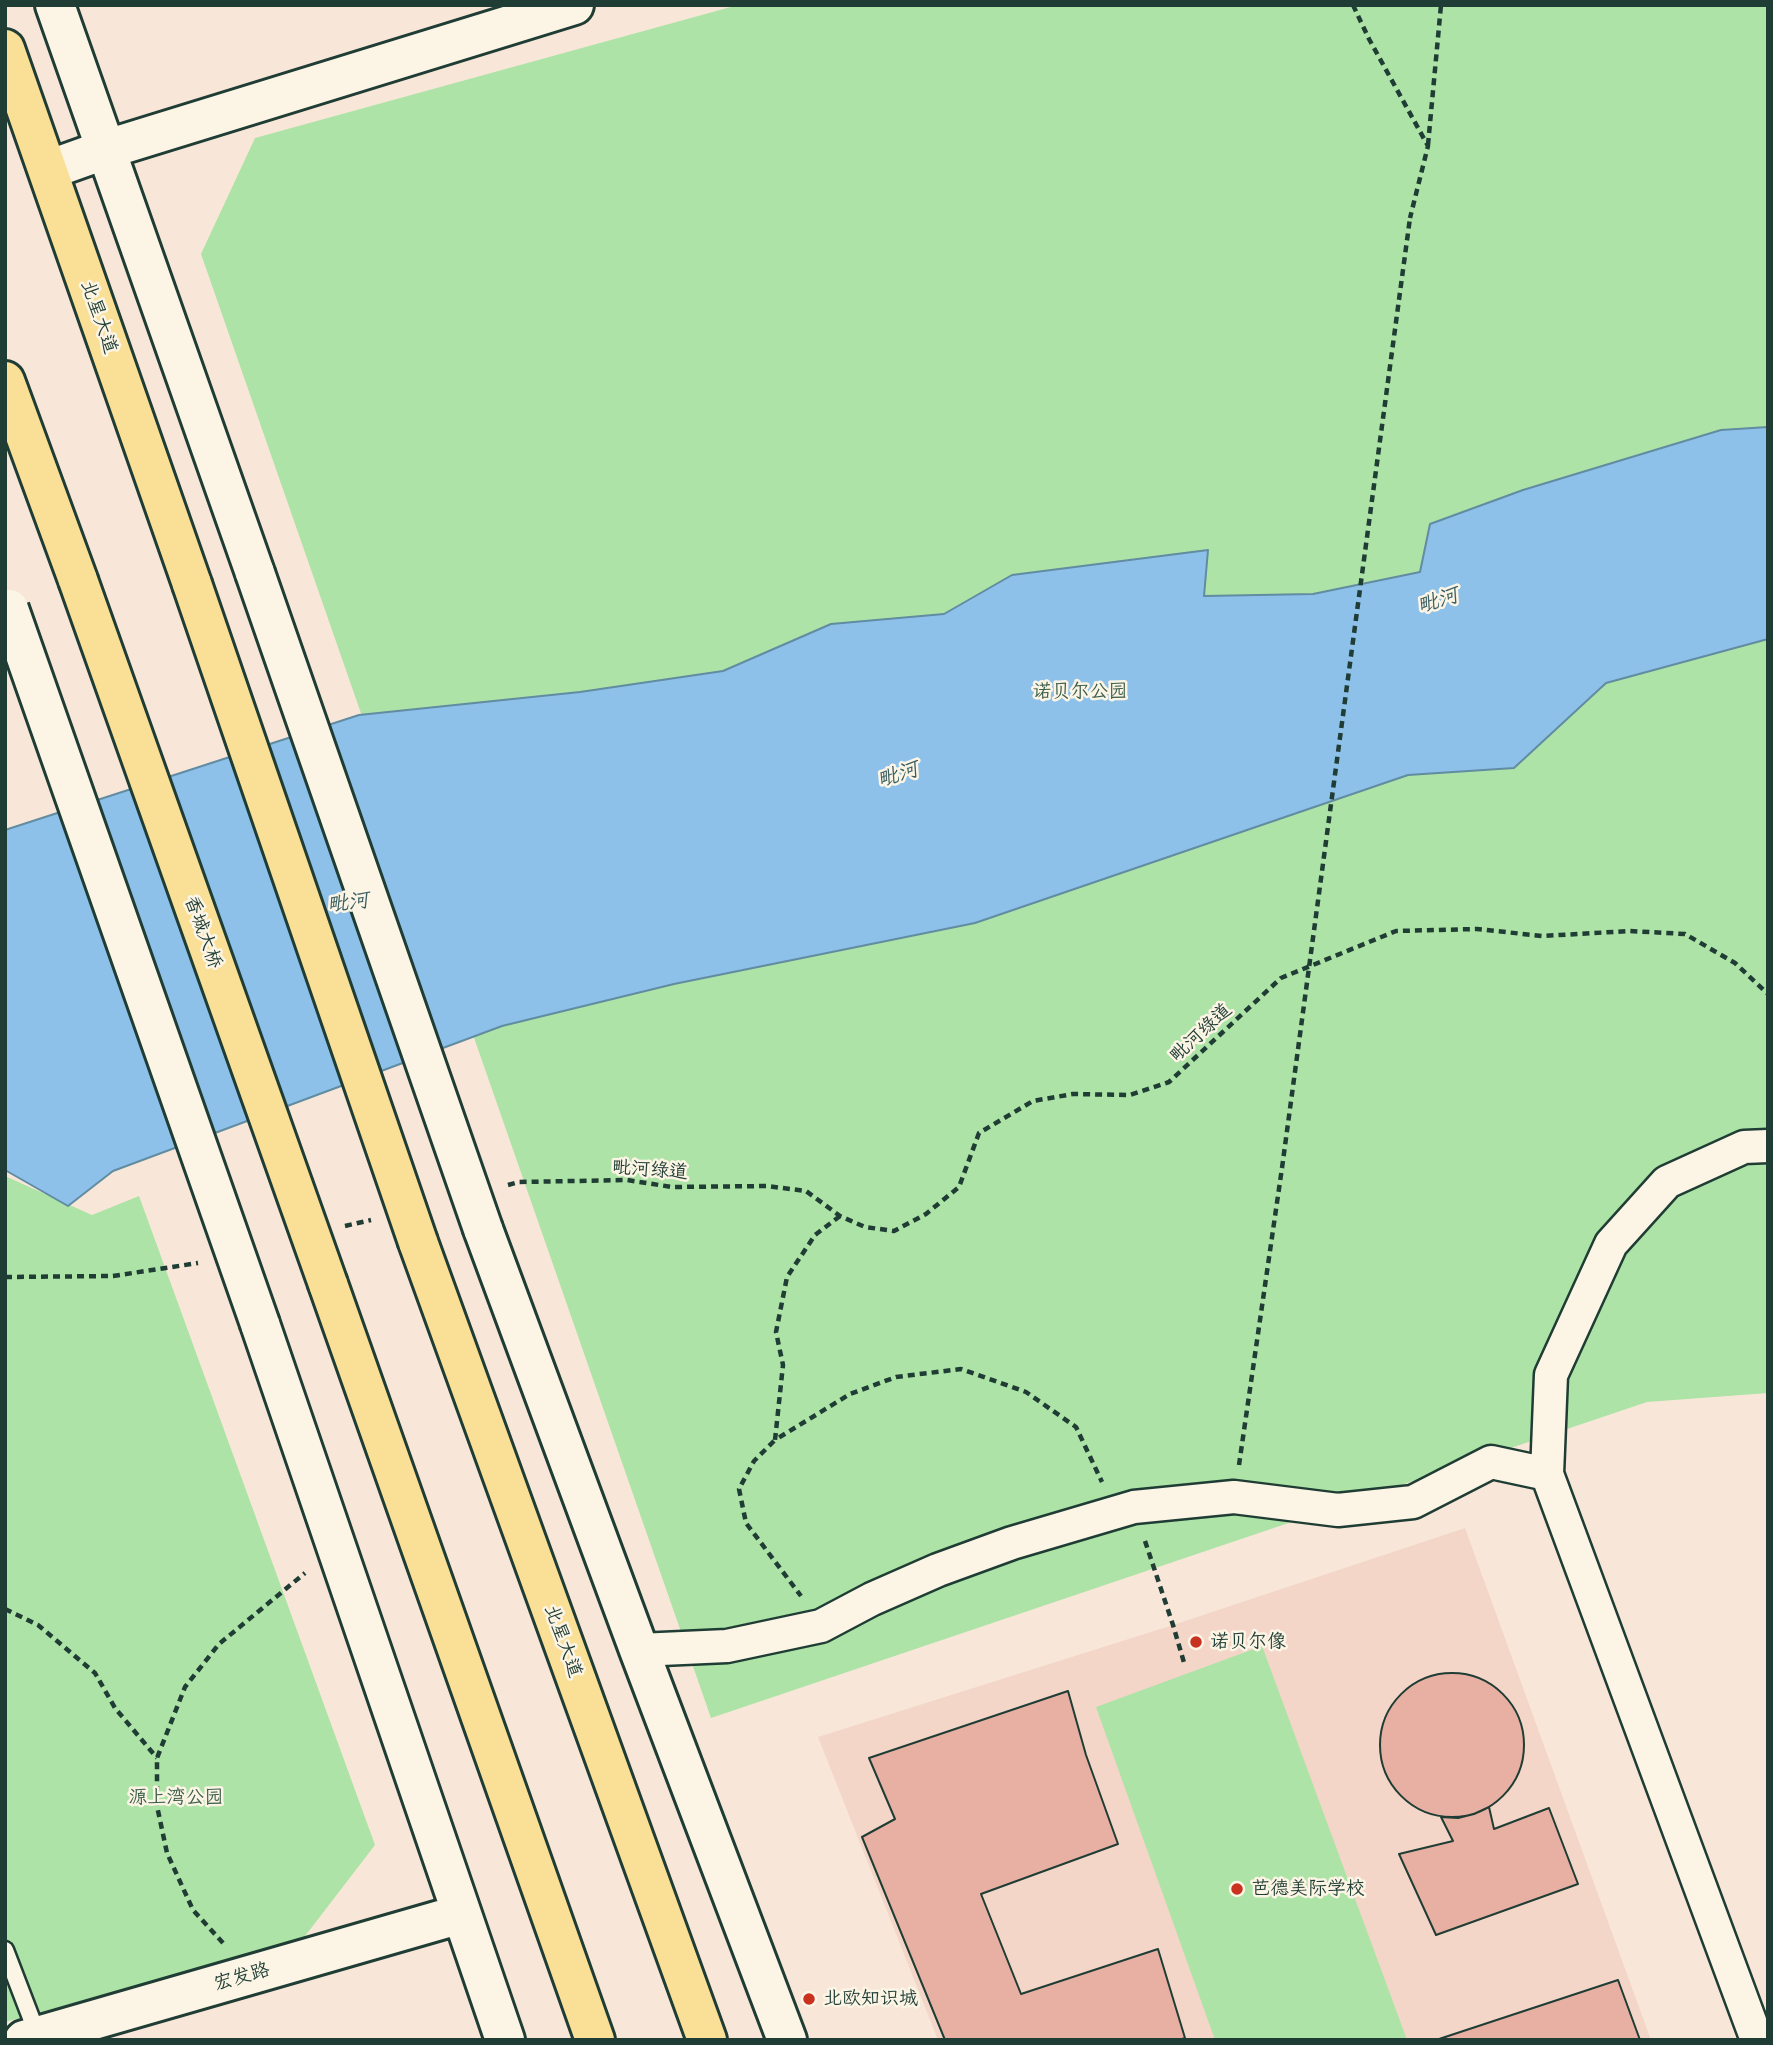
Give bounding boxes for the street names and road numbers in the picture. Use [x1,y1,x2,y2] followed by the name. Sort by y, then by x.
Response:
[76,277,122,357] street label: 北星大道
[179,892,227,972] street label: 香城大桥
[1165,999,1237,1067] street label: 毗河绿道
[611,1156,689,1184] street label: 毗河绿道
[539,1601,587,1681] street label: 北星大道
[211,1958,273,1996] street label: 宏发路

